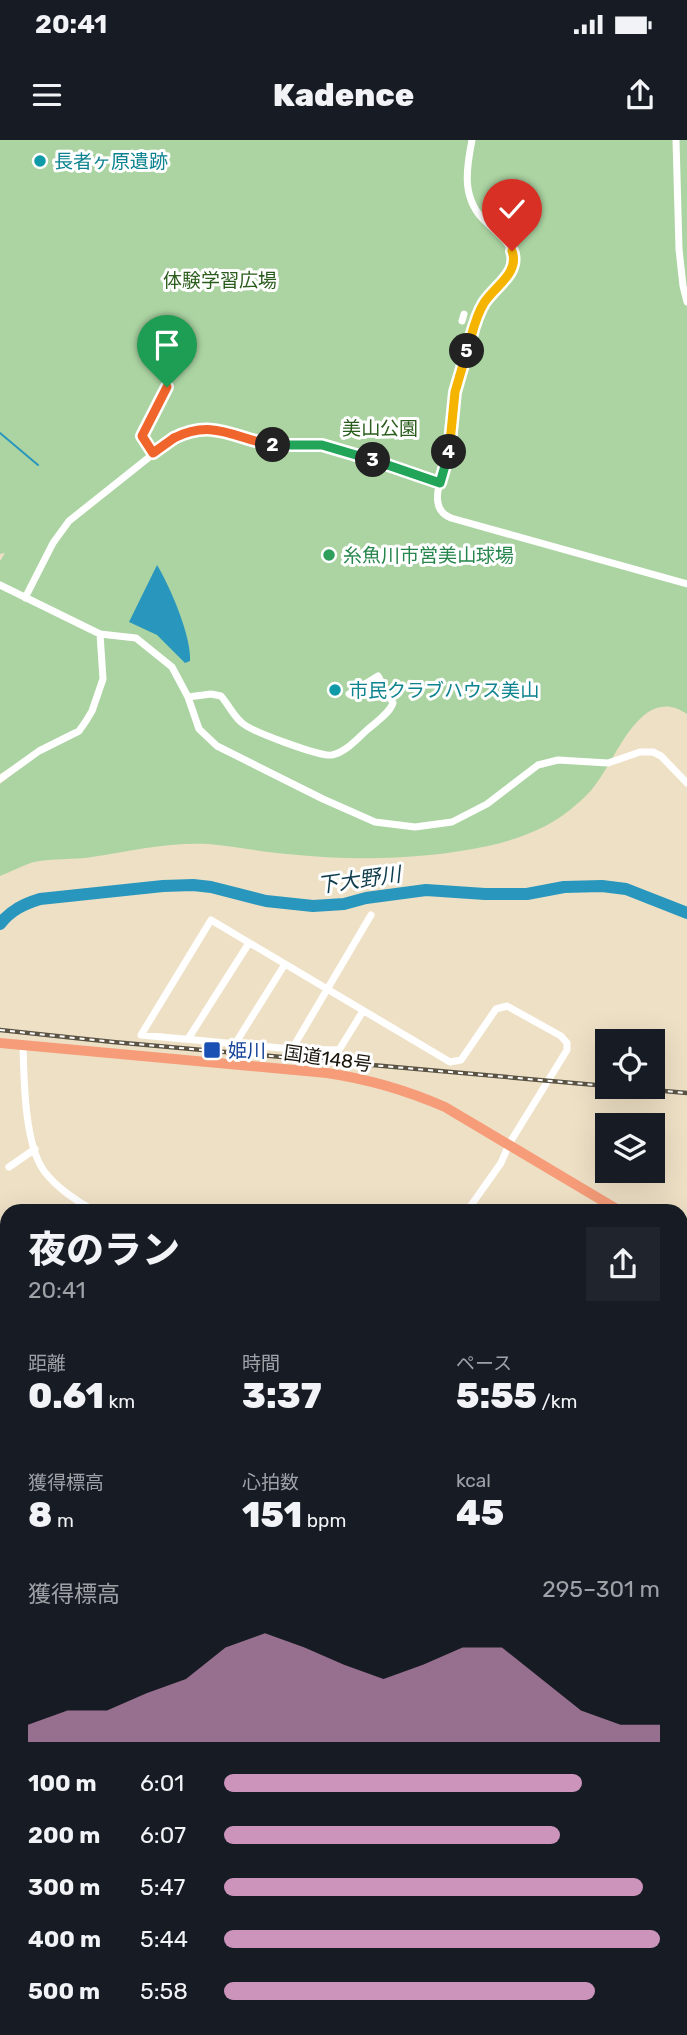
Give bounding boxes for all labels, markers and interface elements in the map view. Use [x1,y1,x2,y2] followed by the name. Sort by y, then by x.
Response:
[35,9,107,40] text: 20:41
[28,76,66,114] icon: menu
[273,76,414,114] text: Kadence
[621,76,659,114] icon: share
[54,150,168,173] place label: 長者ヶ原遺跡
[32,153,48,169] marker: 長者ヶ原遺跡
[482,179,542,251] pin
[493,190,531,228] icon: check
[163,269,277,292] park label: 体験学習広場
[137,315,197,387] pin
[148,326,186,364] icon: arrive
[449,334,484,368] pin: 5
[460,339,473,362] text: 5
[342,417,418,440] park label: 美山公園
[256,428,290,462] pin: 2
[266,433,279,456] text: 2
[432,434,466,470] pin: 4
[442,440,455,463] text: 4
[356,442,390,478] pin: 3
[366,448,379,471] text: 3
[343,544,514,567] place label: 糸魚川市営美山球場
[321,547,337,563] marker: 糸魚川市営美山球場
[349,679,539,702] place label: 市民クラブハウス美山
[327,682,343,698] marker: 市民クラブハウス美山
[316,861,404,898] water label: 下大野川
[595,1029,665,1183] map controls
[595,1029,665,1099] button: locate
[228,1039,266,1062] place label: 姫川
[202,1040,222,1060] marker: 姫川
[282,1041,374,1076] street label: 国道148号
[595,1113,665,1183] button: layers
[28,1227,180,1273] text: 夜のラン
[586,1227,660,1301] button: share
[28,1276,86,1304] text: 20:41
[28,1352,66,1375] text: 距離
[242,1352,280,1375] text: 時間
[456,1352,512,1375] text: ペース
[28,1375,104,1417] text: 0.61
[242,1375,322,1417] text: 3:37
[456,1375,537,1417] text: 5:55
[104,1390,135,1413] text: km
[537,1390,577,1413] text: /km
[456,1469,491,1492] text: kcal
[28,1471,104,1494] text: 獲得標高
[242,1471,299,1494] text: 心拍数
[456,1492,504,1534] text: 45
[28,1494,52,1536] text: 8
[242,1494,302,1536] text: 151
[52,1509,74,1532] text: m
[302,1509,346,1532] text: bpm
[542,1575,660,1603] text: 295–301 m
[28,1580,120,1608] text: 獲得標高
[28,1769,97,1797] text: 100 m
[140,1769,184,1797] text: 6:01
[28,1821,100,1849] text: 200 m
[140,1821,186,1849] text: 6:07
[28,1873,100,1901] text: 300 m
[140,1873,185,1901] text: 5:47
[28,1925,101,1953] text: 400 m
[140,1925,188,1953] text: 5:44
[28,1977,100,2005] text: 500 m
[140,1977,188,2005] text: 5:58

